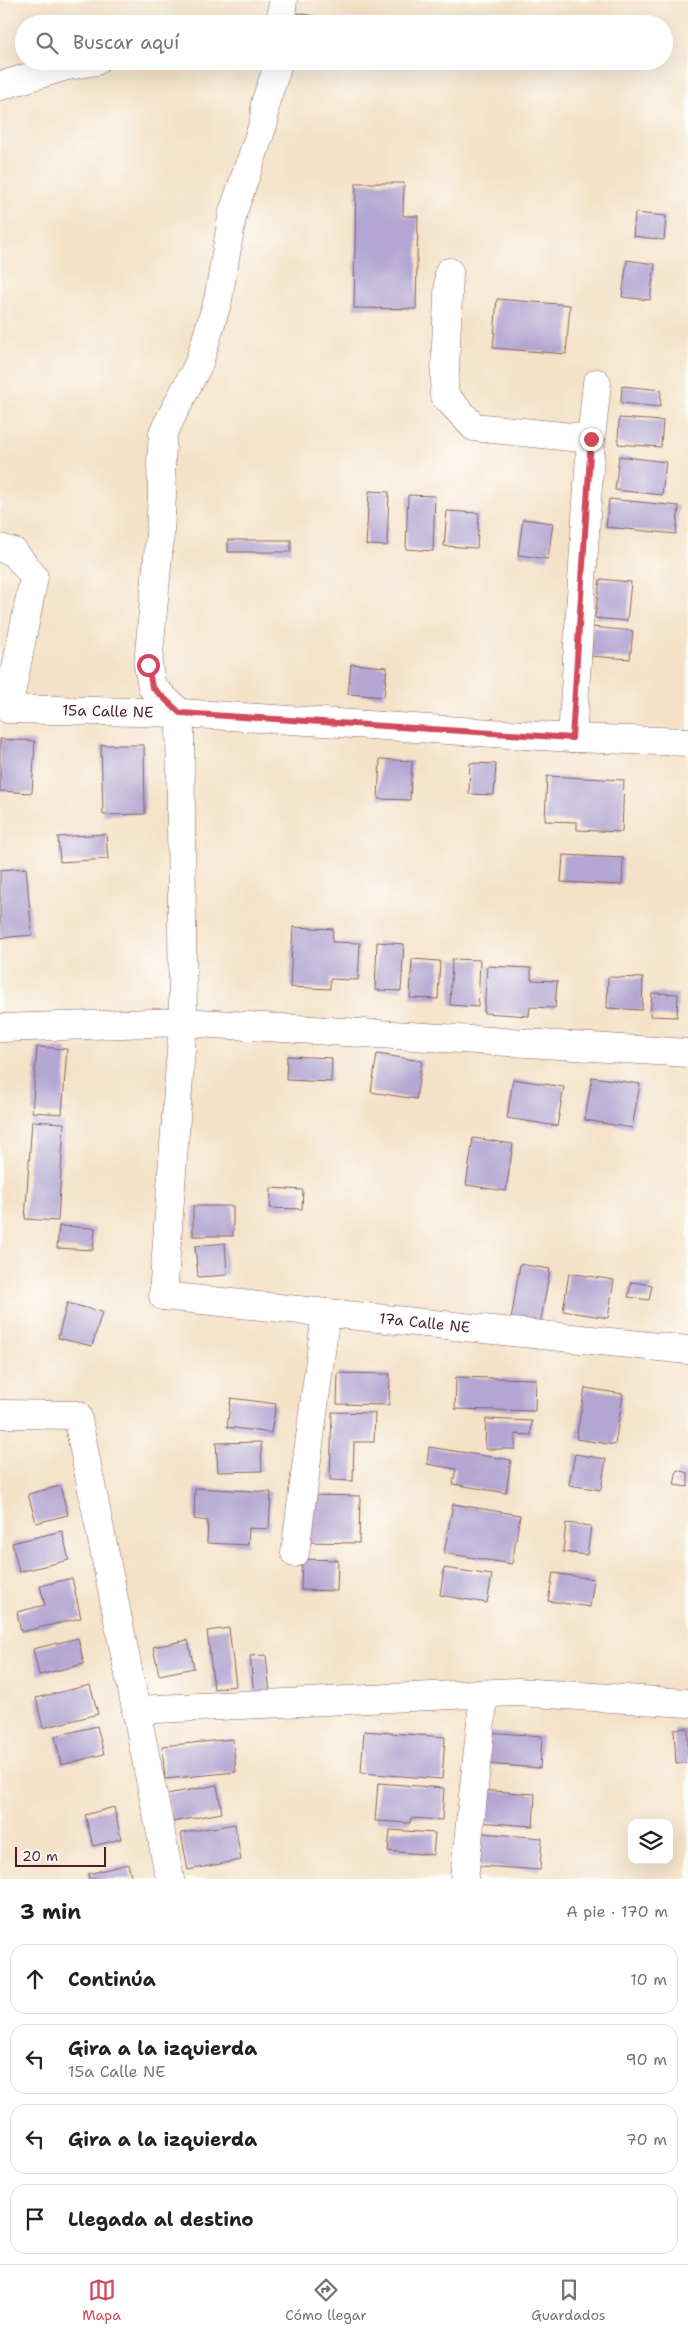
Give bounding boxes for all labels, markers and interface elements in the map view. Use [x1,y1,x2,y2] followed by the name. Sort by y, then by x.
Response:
[15,15,673,70] search box
[33,29,61,57] icon: search
[73,30,179,55] text: Buscar aquí
[580,428,603,451] route end
[137,654,160,677] route start
[62,700,154,722] street label: 15a Calle NE
[378,1308,471,1338] street label: 17a Calle NE
[628,1819,673,1864] map controls
[628,1819,673,1864] button: layers
[15,1844,106,1867] scale bar
[22,1847,58,1865] text: 20 m
[20,1898,81,1926] text: 3 min
[566,1901,668,1922] text: A pie · 170 m
[21,1965,49,1993] icon: ahead
[68,1967,156,1992] text: Continúa
[630,1969,667,1990] text: 10 m
[68,2036,257,2061] text: Gira a la izquierda
[21,2045,49,2073] icon: left
[626,2049,667,2070] text: 90 m
[68,2061,165,2082] text: 15a Calle NE
[21,2125,49,2153] icon: left
[68,2127,257,2152] text: Gira a la izquierda
[626,2129,667,2150] text: 70 m
[21,2205,49,2233] icon: arrive
[68,2207,254,2232] text: Llegada al destino
[82,2276,121,2324] tab: Mapa
[285,2276,367,2324] tab: Cómo llegar
[531,2276,606,2324] tab: Guardados

